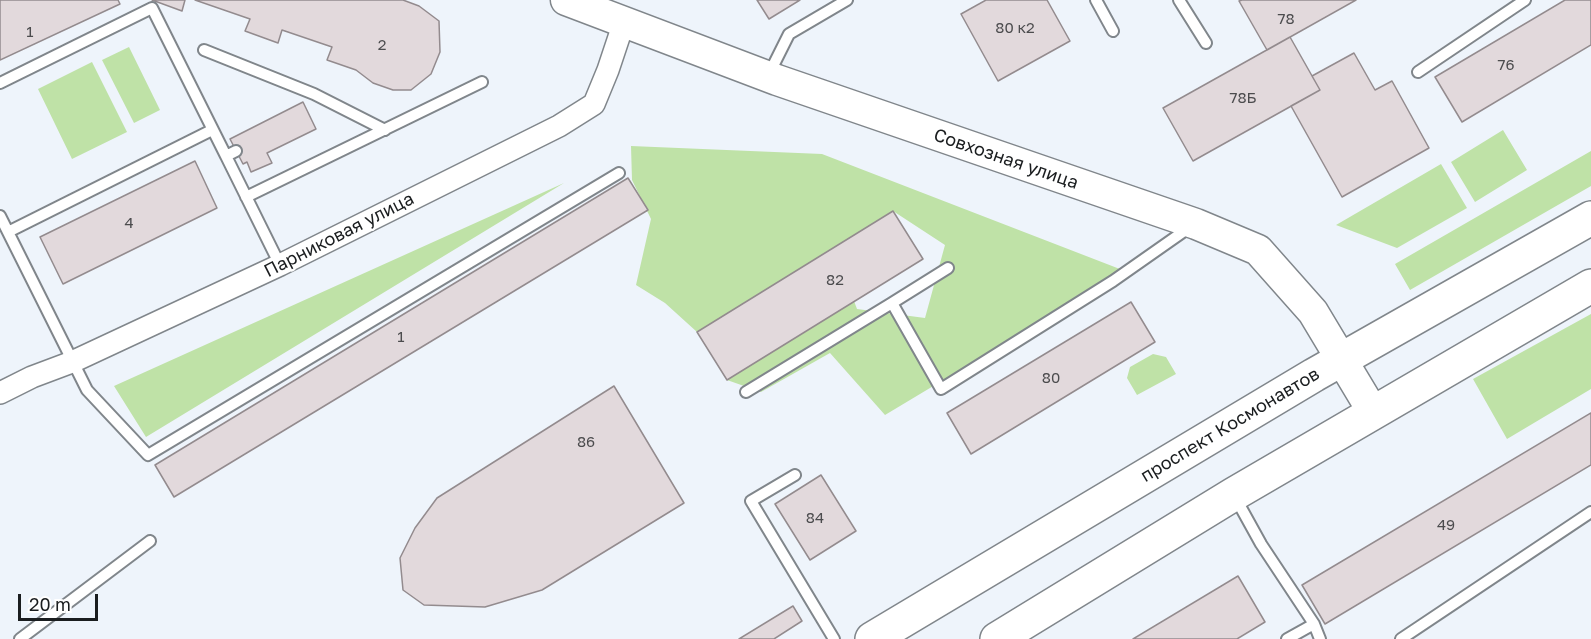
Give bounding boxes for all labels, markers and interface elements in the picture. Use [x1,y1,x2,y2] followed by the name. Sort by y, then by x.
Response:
[1277,10,1295,28] house number: 78
[995,19,1035,37] house number: 80 к2
[26,23,34,41] house number: 1
[378,36,386,54] house number: 2
[1497,56,1515,74] house number: 76
[1229,89,1257,107] house number: 78Б
[931,124,1081,194] street label: Совхозная улица
[260,188,418,282] street label: Парниковая улица
[124,214,134,232] house number: 4
[826,271,844,289] house number: 82
[397,328,405,346] house number: 1
[1137,363,1323,487] street label: проспект Космонавтов
[1042,369,1060,387] house number: 80
[577,433,595,451] house number: 86
[806,509,824,527] house number: 84
[1437,516,1455,534] house number: 49
[21,582,100,620] scale bar
[29,593,71,615] text: 20 m

